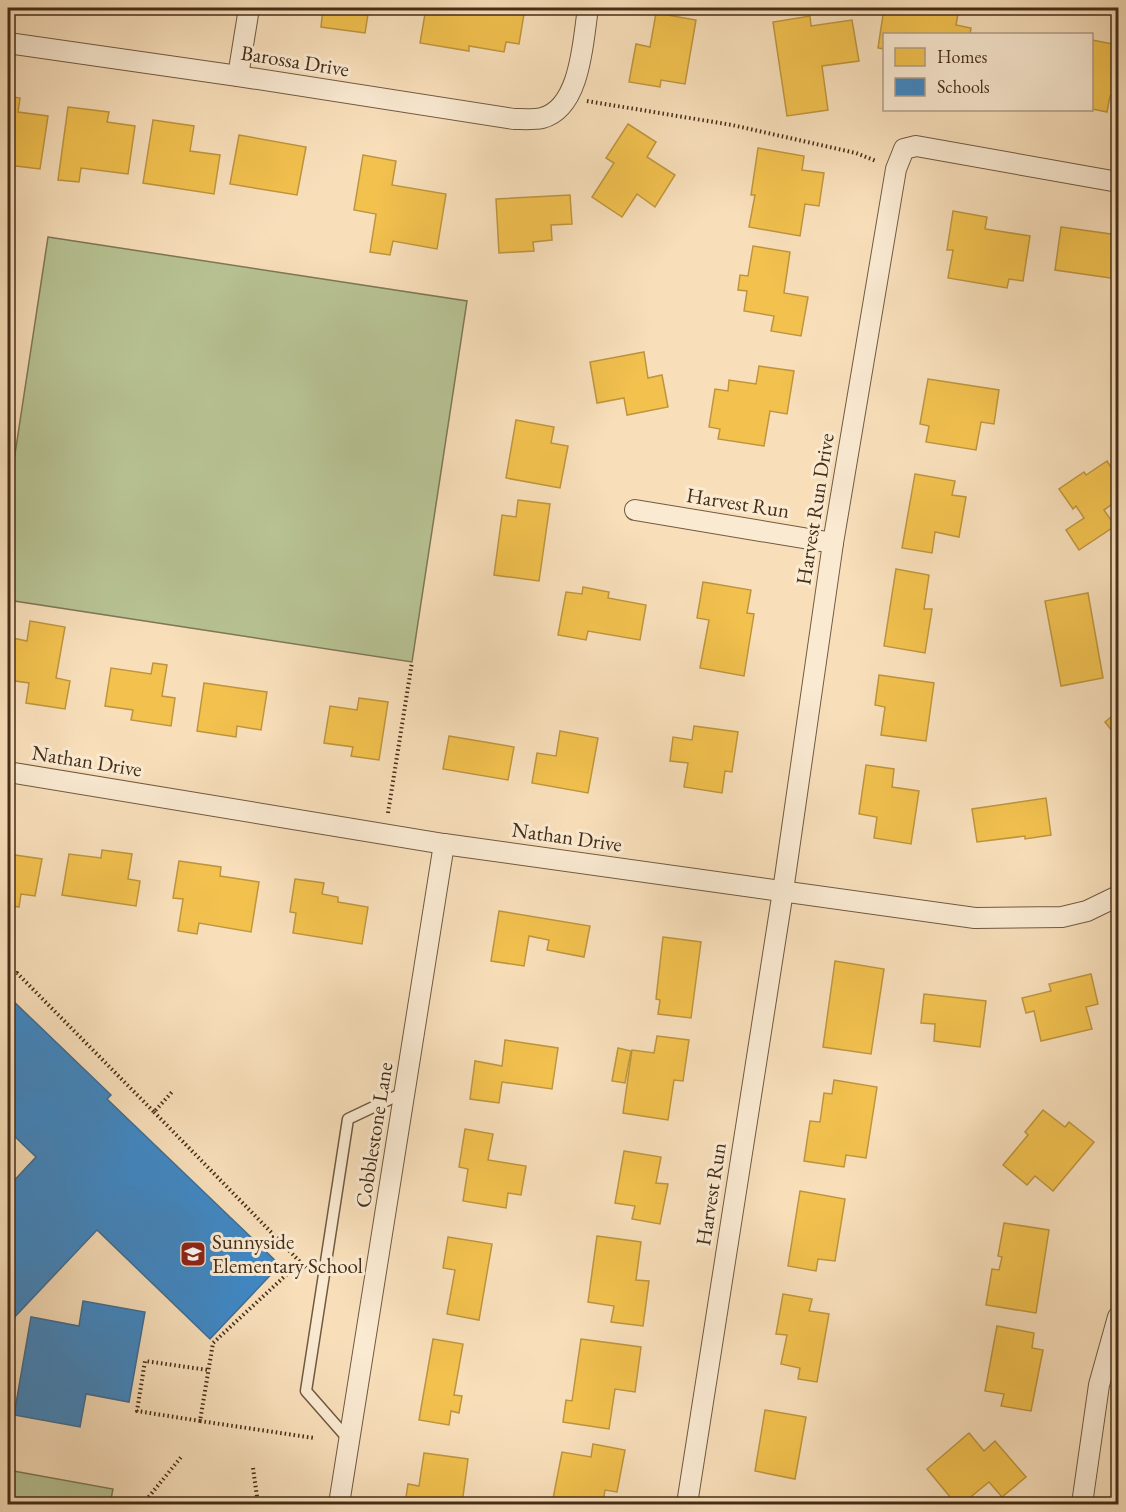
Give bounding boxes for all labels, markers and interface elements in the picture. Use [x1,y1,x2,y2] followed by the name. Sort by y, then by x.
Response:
[883,33,1093,111] legend
[239,39,351,82] street label: Barossa Drive
[937,45,988,68] text: Homes
[937,75,990,98] text: Schools
[789,431,840,587] street label: Harvest Run Drive
[685,481,792,524] street label: Harvest Run
[30,738,144,783] street label: Nathan Drive
[510,815,624,858] street label: Nathan Drive
[349,1060,398,1210] street label: Cobblestone Lane
[689,1140,732,1247] street label: Harvest Run
[212,1228,363,1279] place label: Sunnyside Elementary School
[178,1239,208,1269] school or university icon: Sunnyside Elementary School

